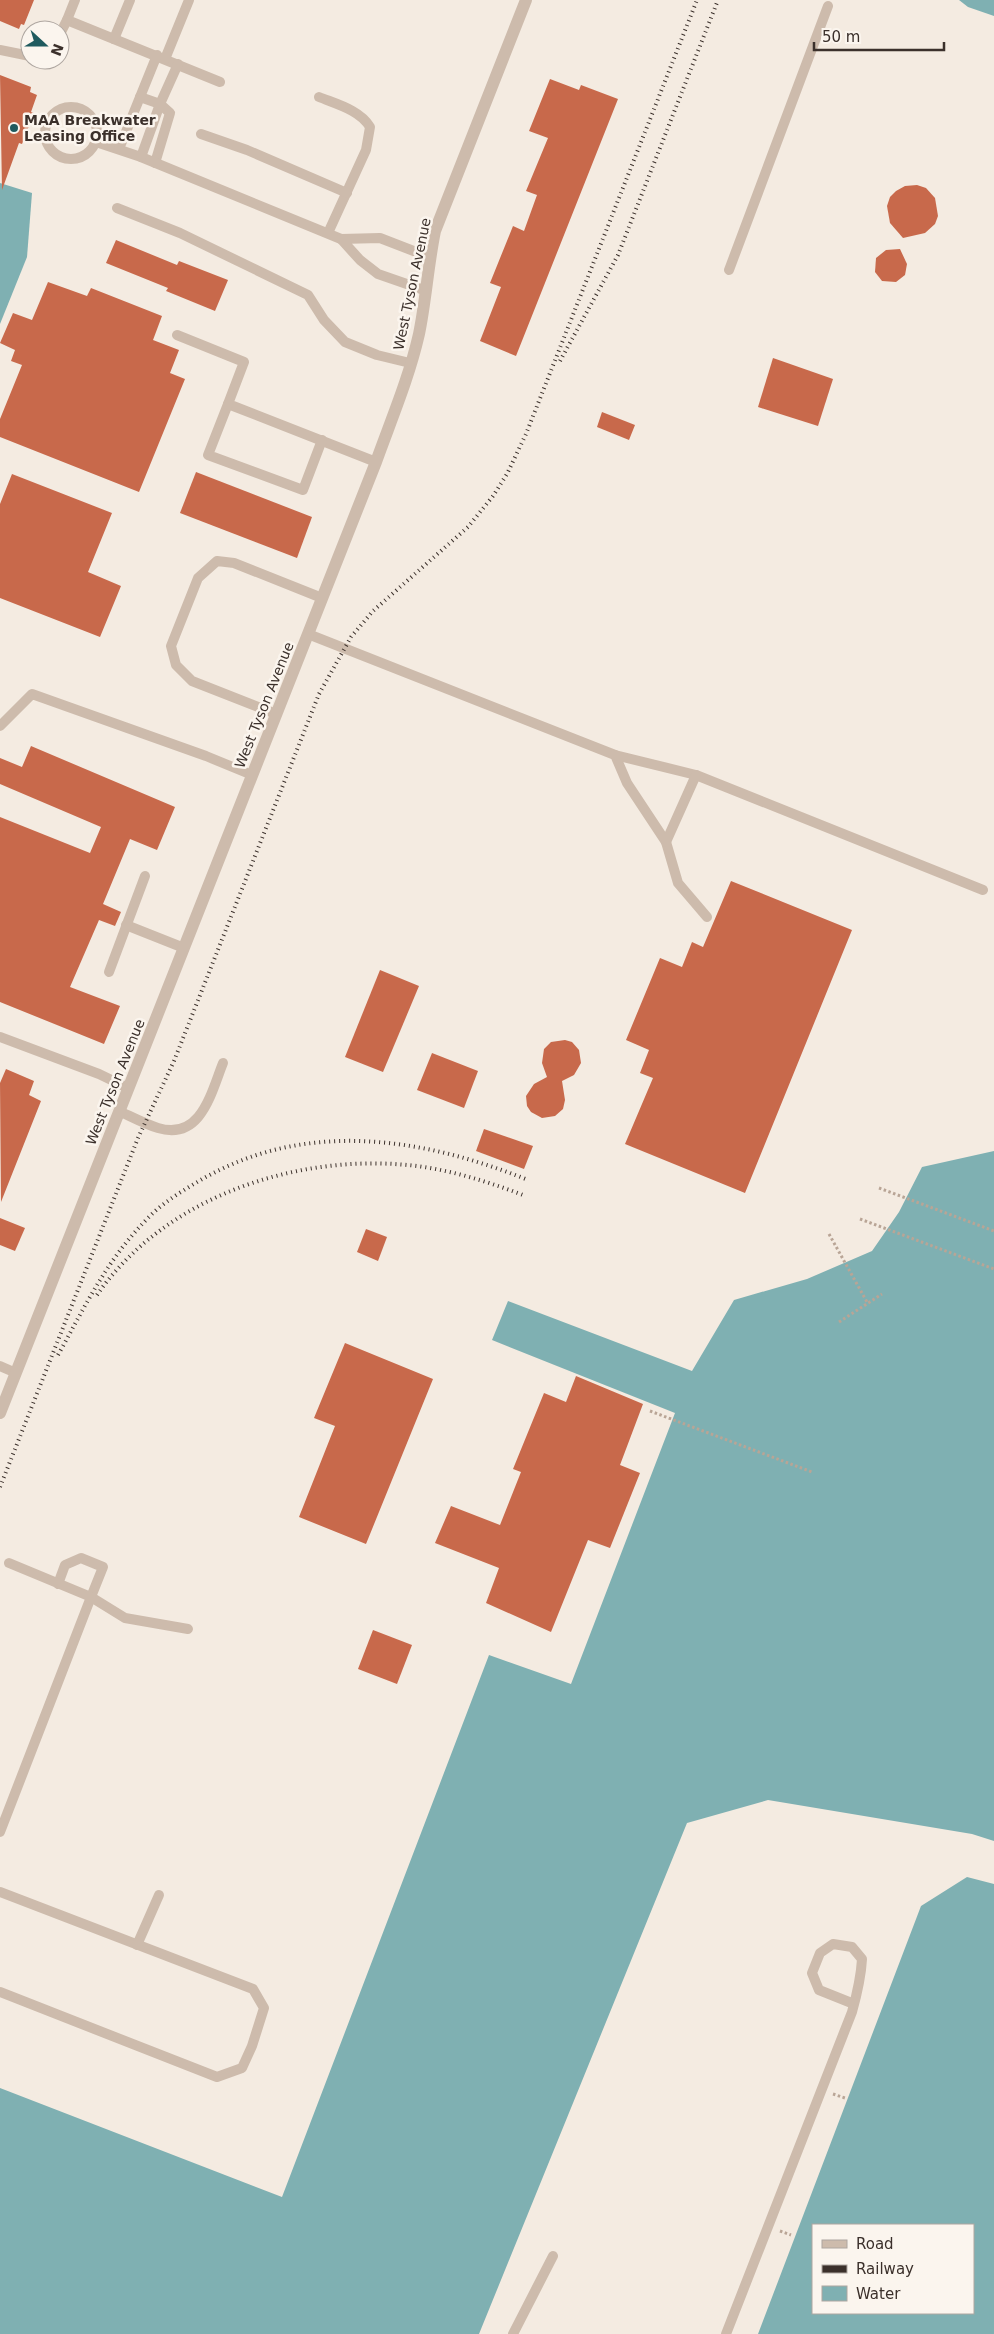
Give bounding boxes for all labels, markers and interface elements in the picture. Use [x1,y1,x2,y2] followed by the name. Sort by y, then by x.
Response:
[20,20,70,70] north arrow
[814,20,944,52] scale bar
[822,28,860,46] text: 50 m
[48,41,67,58] text: N
[24,112,156,144] place label: MAA Breakwater Leasing Office
[8,122,20,134] marker: MAA Breakwater Leasing Office
[390,216,434,352] street label: West Tyson Avenue
[231,640,297,770] street label: West Tyson Avenue
[82,1017,148,1147] street label: West Tyson Avenue
[812,2224,974,2314] legend
[856,2235,894,2253] text: Road
[856,2260,914,2278] text: Railway
[856,2285,901,2303] text: Water

